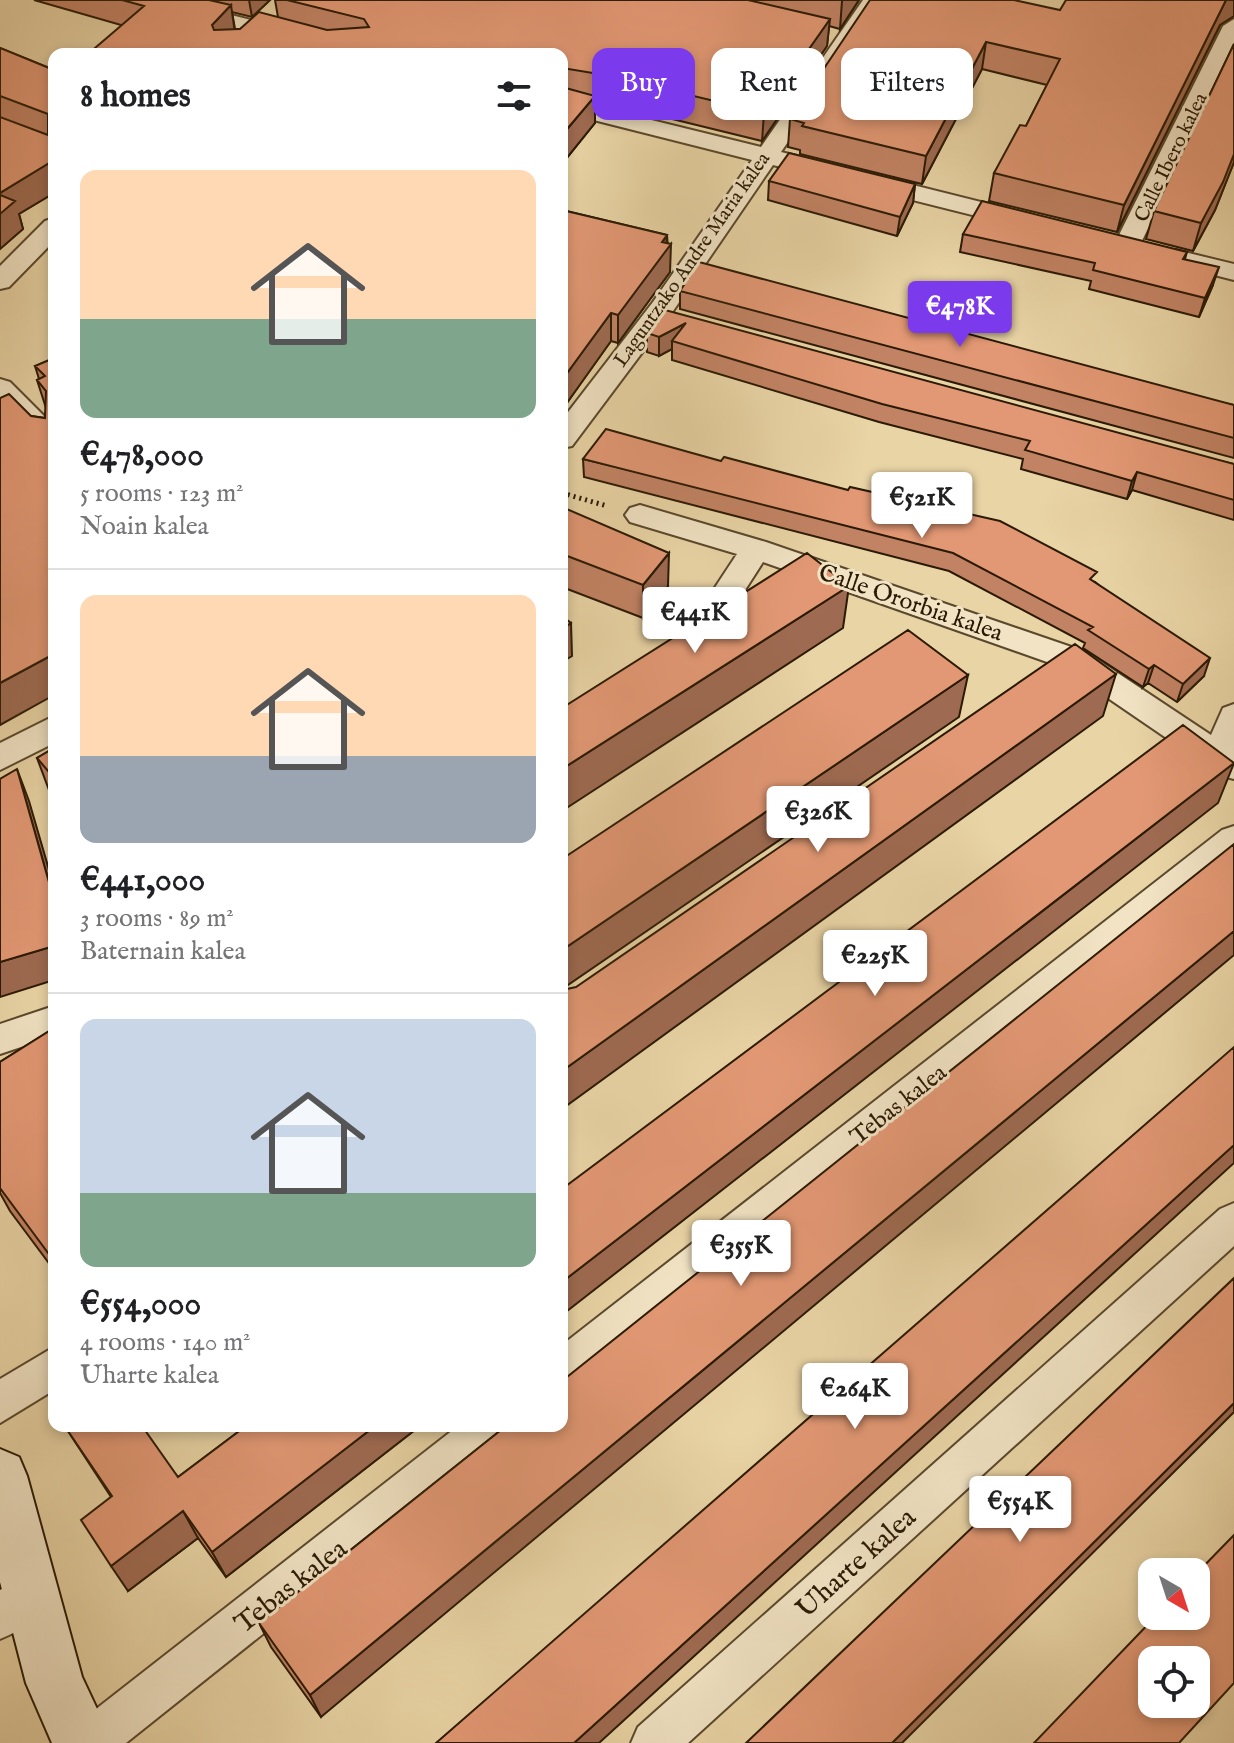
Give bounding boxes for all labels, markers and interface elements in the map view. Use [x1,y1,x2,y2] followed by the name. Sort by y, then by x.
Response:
[592,48,695,120] chip: Buy
[711,48,825,120] chip: Rent
[841,48,973,120] chip: Filters
[492,74,536,118] icon: filters
[80,75,191,118] text: 8 homes
[1129,89,1214,226] street label: Calle Ibero kalea
[608,147,776,372] street label: Laguntzako Andre Maria kalea
[236,222,380,366] icon: home
[904,281,1016,349] pin: €478K
[926,290,994,323] text: €478K
[80,434,204,477] text: €478,000
[866,472,978,540] pin: €521K
[80,477,244,510] text: 5 rooms · 123 m²
[889,481,955,514] text: €521K
[80,510,209,543] text: Noain kalea
[814,557,1007,650] street label: Calle Ororbia kalea
[639,587,751,655] pin: €441K
[660,596,730,629] text: €441K
[236,647,380,791] icon: home
[762,786,874,854] pin: €326K
[785,795,851,828] text: €326K
[80,859,205,902] text: €441,000
[80,902,234,935] text: 3 rooms · 89 m²
[819,930,931,998] pin: €225K
[80,935,246,968] text: Baternain kalea
[841,939,909,972] text: €225K
[844,1057,954,1153] street label: Tebas kalea
[236,1071,380,1215] icon: home
[685,1220,797,1288] pin: €355K
[710,1229,772,1262] text: €355K
[80,1283,201,1326] text: €554,000
[80,1326,251,1359] text: 4 rooms · 140 m²
[80,1359,219,1392] text: Uharte kalea
[799,1363,911,1431] pin: €264K
[820,1372,890,1405] text: €264K
[964,1476,1076,1544] pin: €554K
[987,1485,1053,1518] text: €554K
[789,1500,925,1627] street label: Uharte kalea
[228,1532,356,1642] street label: Tebas kalea
[1138,1558,1210,1630] north arrow
[1138,1558,1210,1718] map controls
[1138,1646,1210,1718] button: locate

